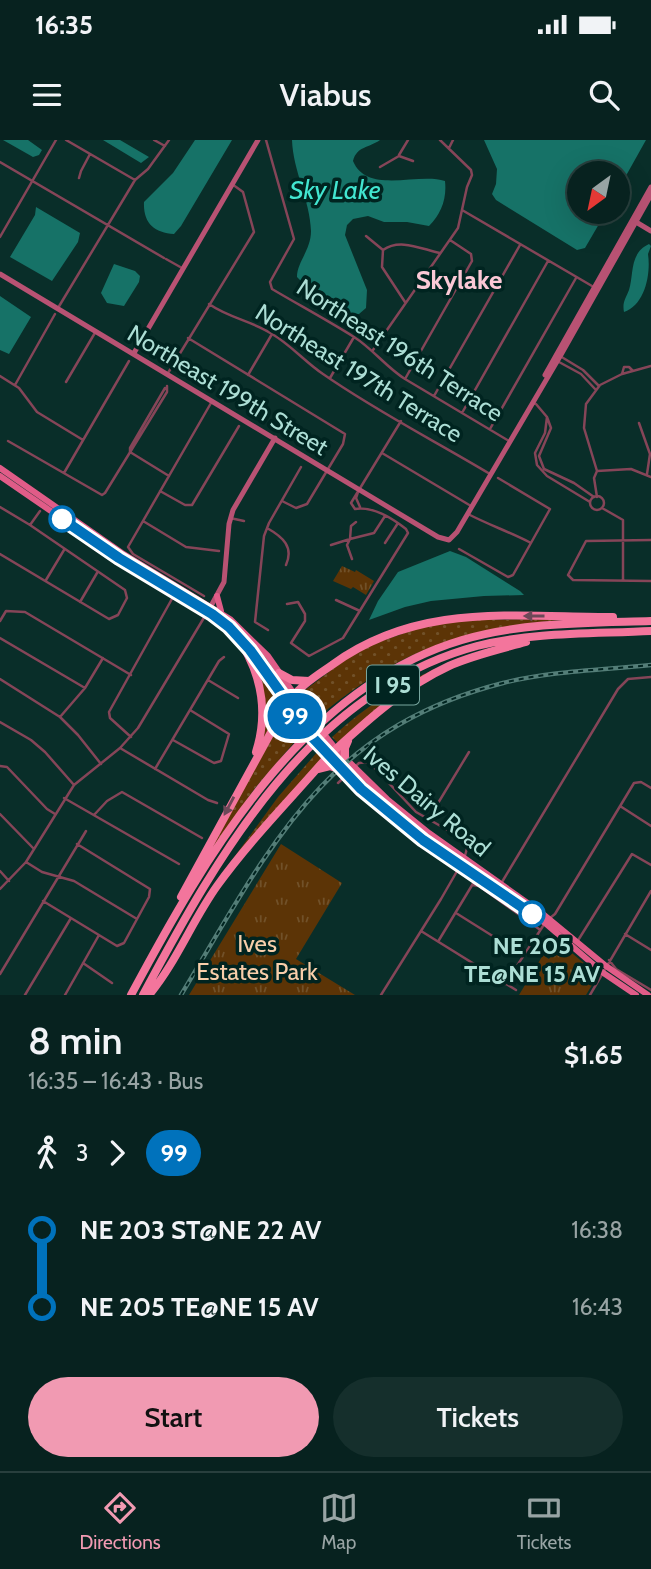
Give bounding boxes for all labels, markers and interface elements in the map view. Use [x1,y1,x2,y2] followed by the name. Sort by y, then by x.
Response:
[35,9,93,41] text: 16:35
[279,75,372,114] text: Viabus
[28,76,66,114] icon: menu
[585,76,623,114] icon: search
[567,161,630,224] north arrow
[567,161,630,224] map controls
[289,174,381,206] water label: Sky Lake
[416,264,502,296] district label: Skylake
[291,272,509,428] street label: Northeast 196th Terrace
[250,298,468,448] street label: Northeast 197th Terrace
[122,319,334,461] street label: Northeast 199th Street
[49,506,75,532] unlabelled marker
[523,610,545,622] one-way arrow
[367,666,419,705] road number: I 95
[264,693,326,739] line badge: 99
[282,701,308,730] text: 99
[358,740,496,862] street label: Ives Dairy Road
[223,796,235,816] one-way arrow
[519,901,545,927] marker: NE 205 TE@NE 15 AV
[196,929,318,986] park label: Ives Estates Park
[464,931,600,988] place label: NE 205 TE@NE 15 AV
[28,1017,122,1064] text: 8 min
[564,1039,623,1071] text: $1.65
[28,1067,203,1095] text: 16:35 – 16:43 · Bus
[28,1134,66,1172] icon: walk
[98,1134,136,1172] icon: forward
[160,1138,187,1167] text: 99
[76,1139,88,1167] text: 3
[80,1214,321,1246] text: NE 203 ST@NE 22 AV
[571,1216,623,1244] text: 16:38
[80,1291,318,1323] text: NE 205 TE@NE 15 AV
[572,1293,623,1321] text: 16:43
[28,1377,319,1457] button: Start
[333,1377,623,1457] button: Tickets
[80,1489,161,1554] tab: Directions
[320,1489,358,1554] tab: Map
[517,1489,571,1554] tab: Tickets

